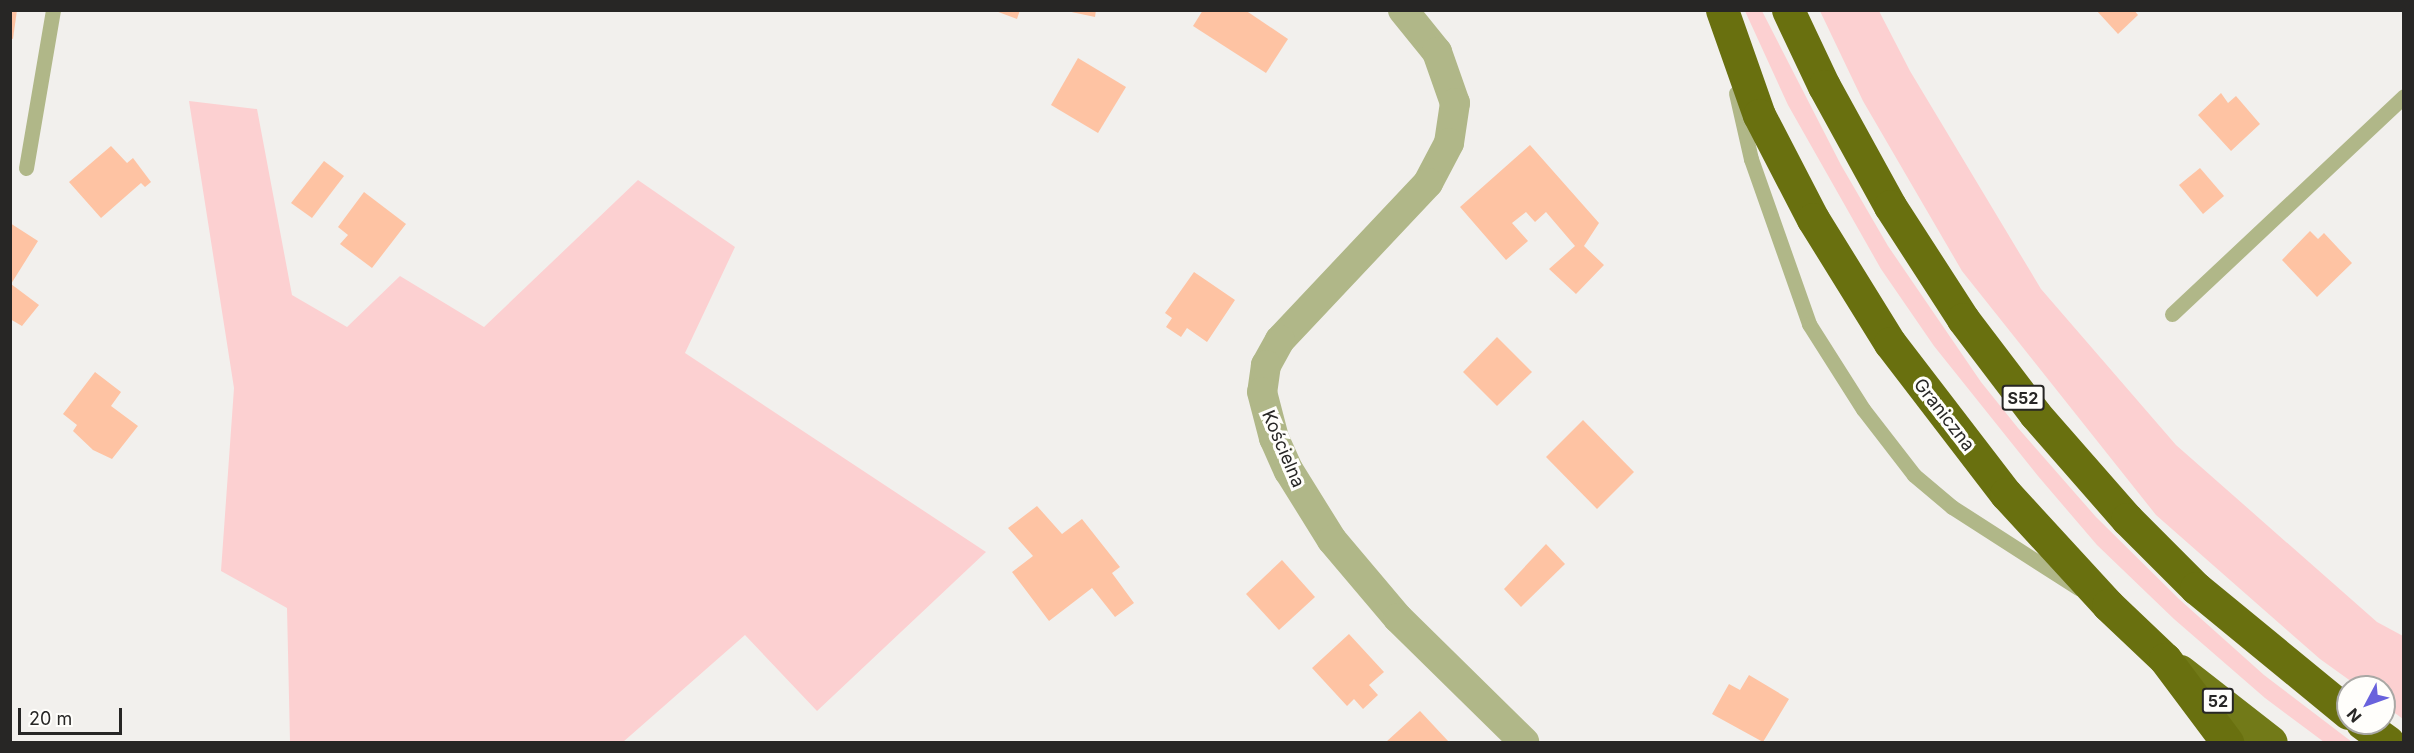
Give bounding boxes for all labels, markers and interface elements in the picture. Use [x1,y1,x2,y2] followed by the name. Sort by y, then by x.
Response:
[1909,374,1979,456] street label: Graniczna
[2000,385,2046,411] road number: S52
[1257,407,1309,491] street label: Kościelna
[2336,675,2396,735] north arrow
[2202,688,2234,714] road number: 52
[21,696,124,734] scale bar
[2342,704,2365,727] text: N
[29,708,72,729] text: 20 m

